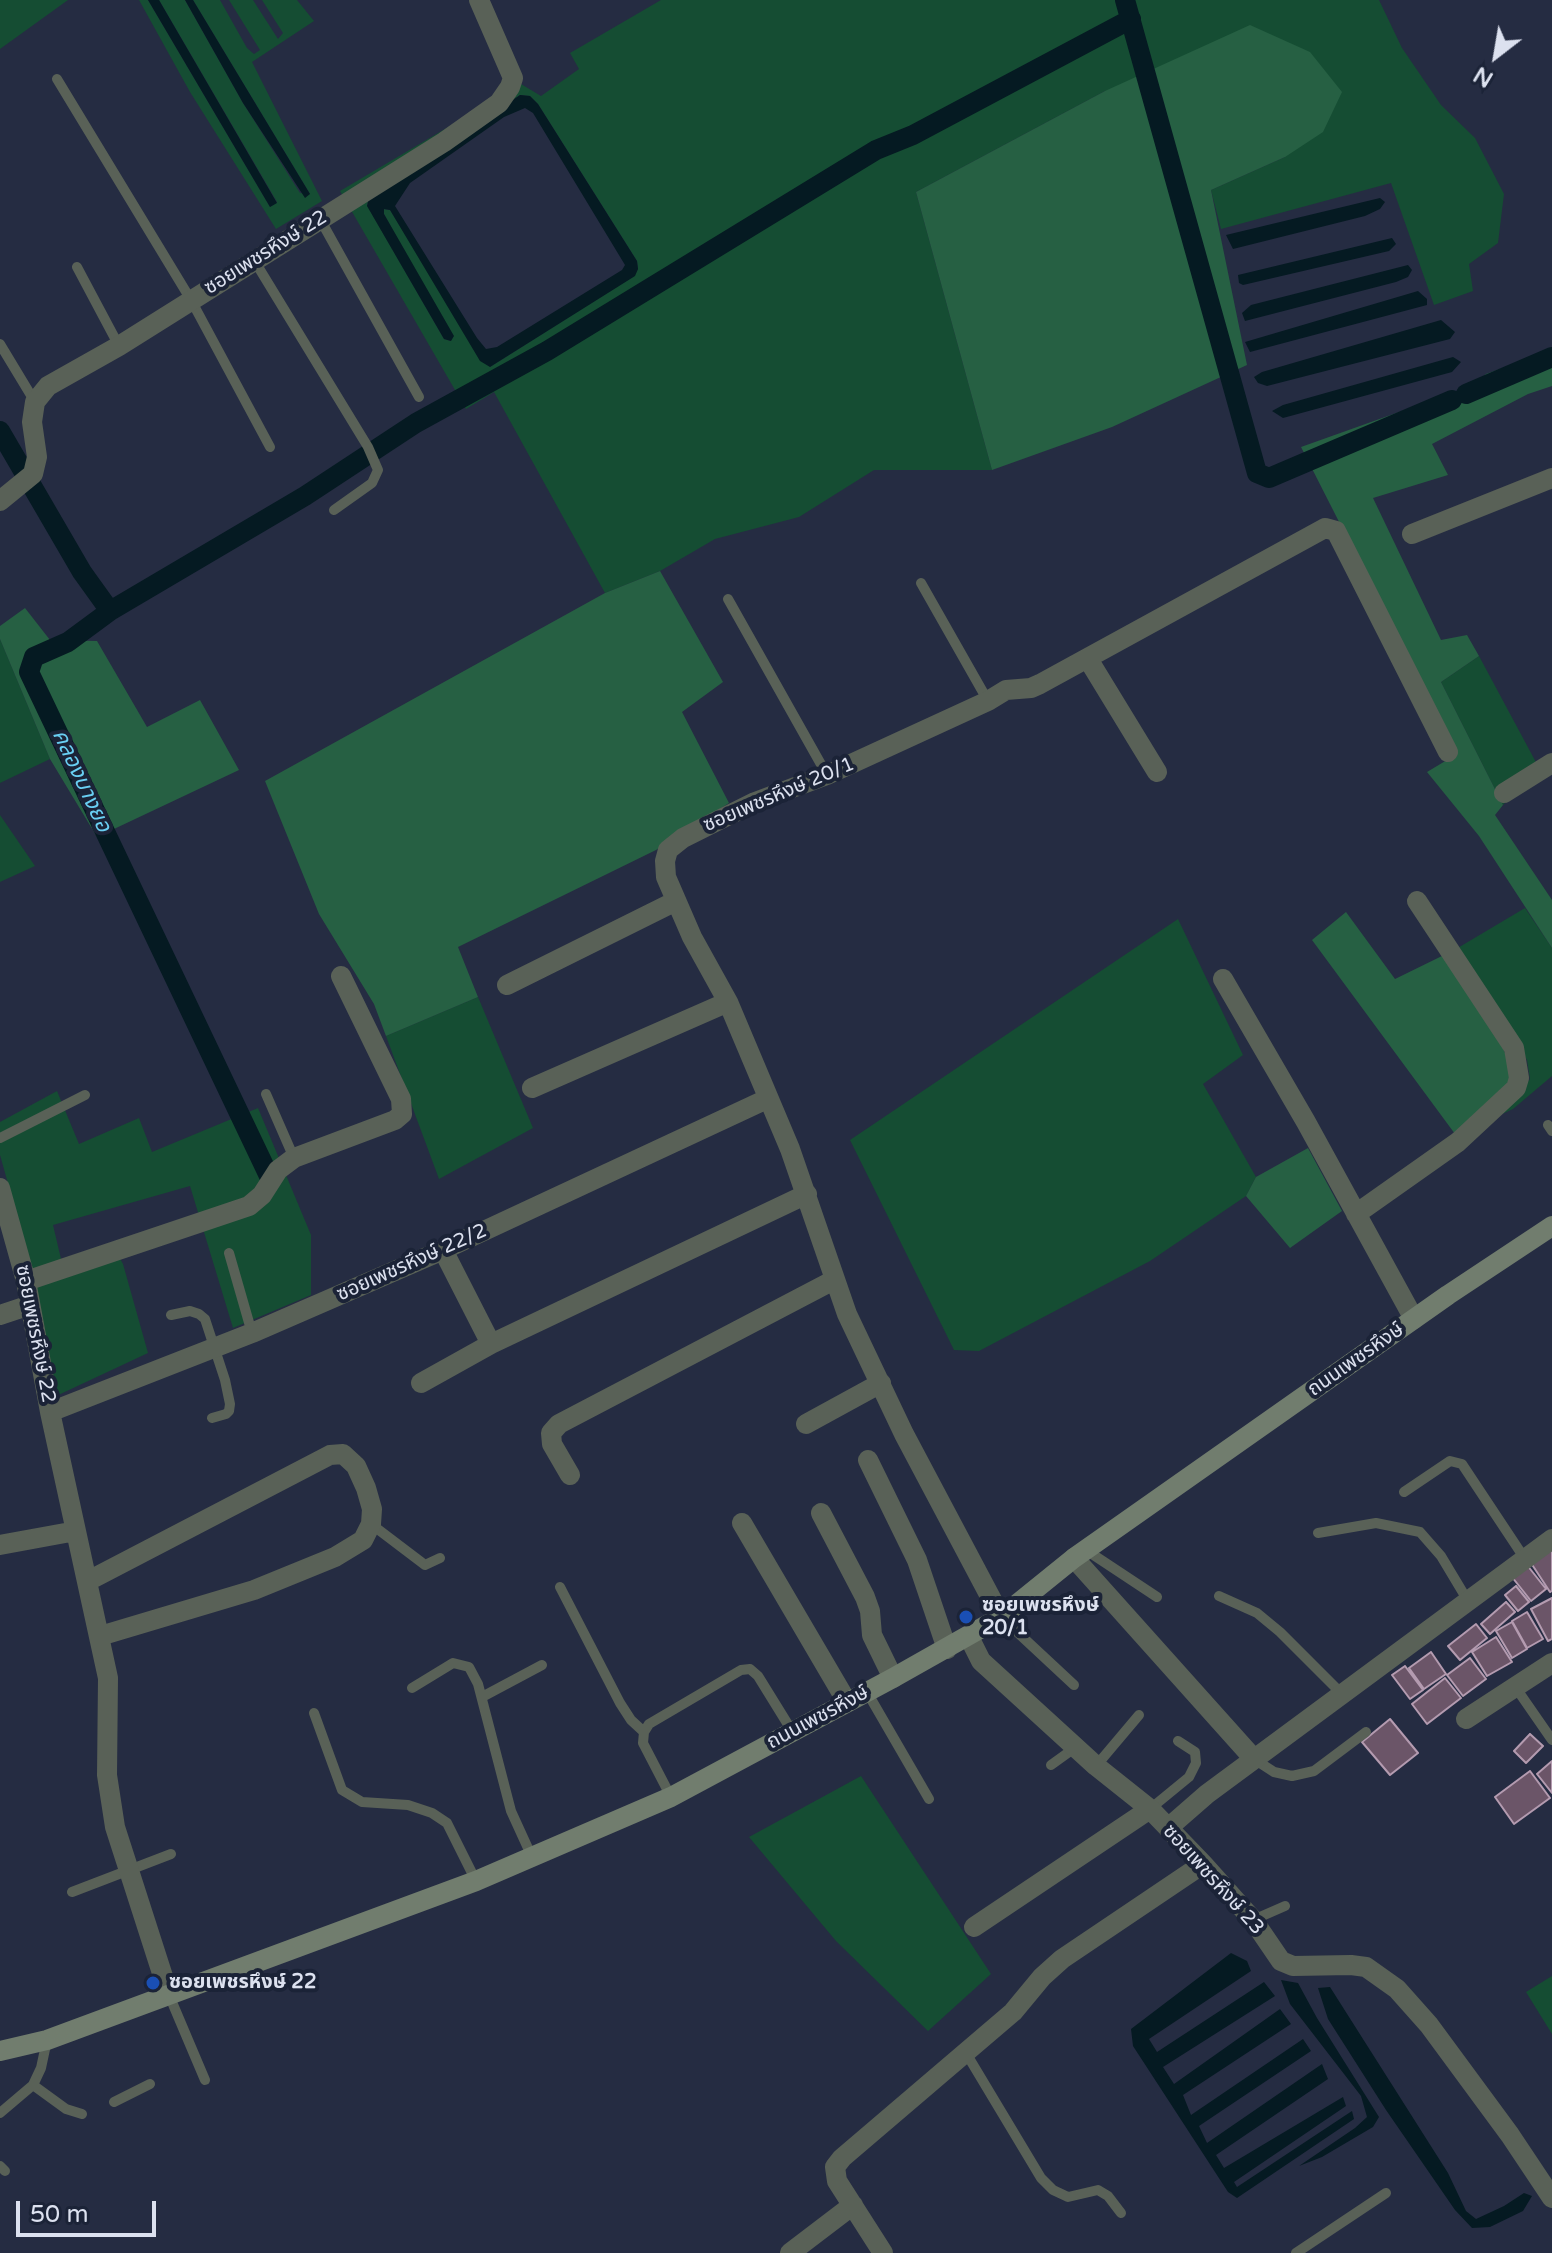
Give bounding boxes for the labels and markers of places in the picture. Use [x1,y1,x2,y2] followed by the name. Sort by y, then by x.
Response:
[982,1594,1099,1641] place label: ซอยเพชรหึงษ์ 20/1
[957,1608,975,1626] marker: ซอยเพชรหึงษ์ 20/1
[169,1971,316,1995] place label: ซอยเพชรหึงษ์ 22
[144,1974,162,1992] marker: ซอยเพชรหึงษ์ 22

